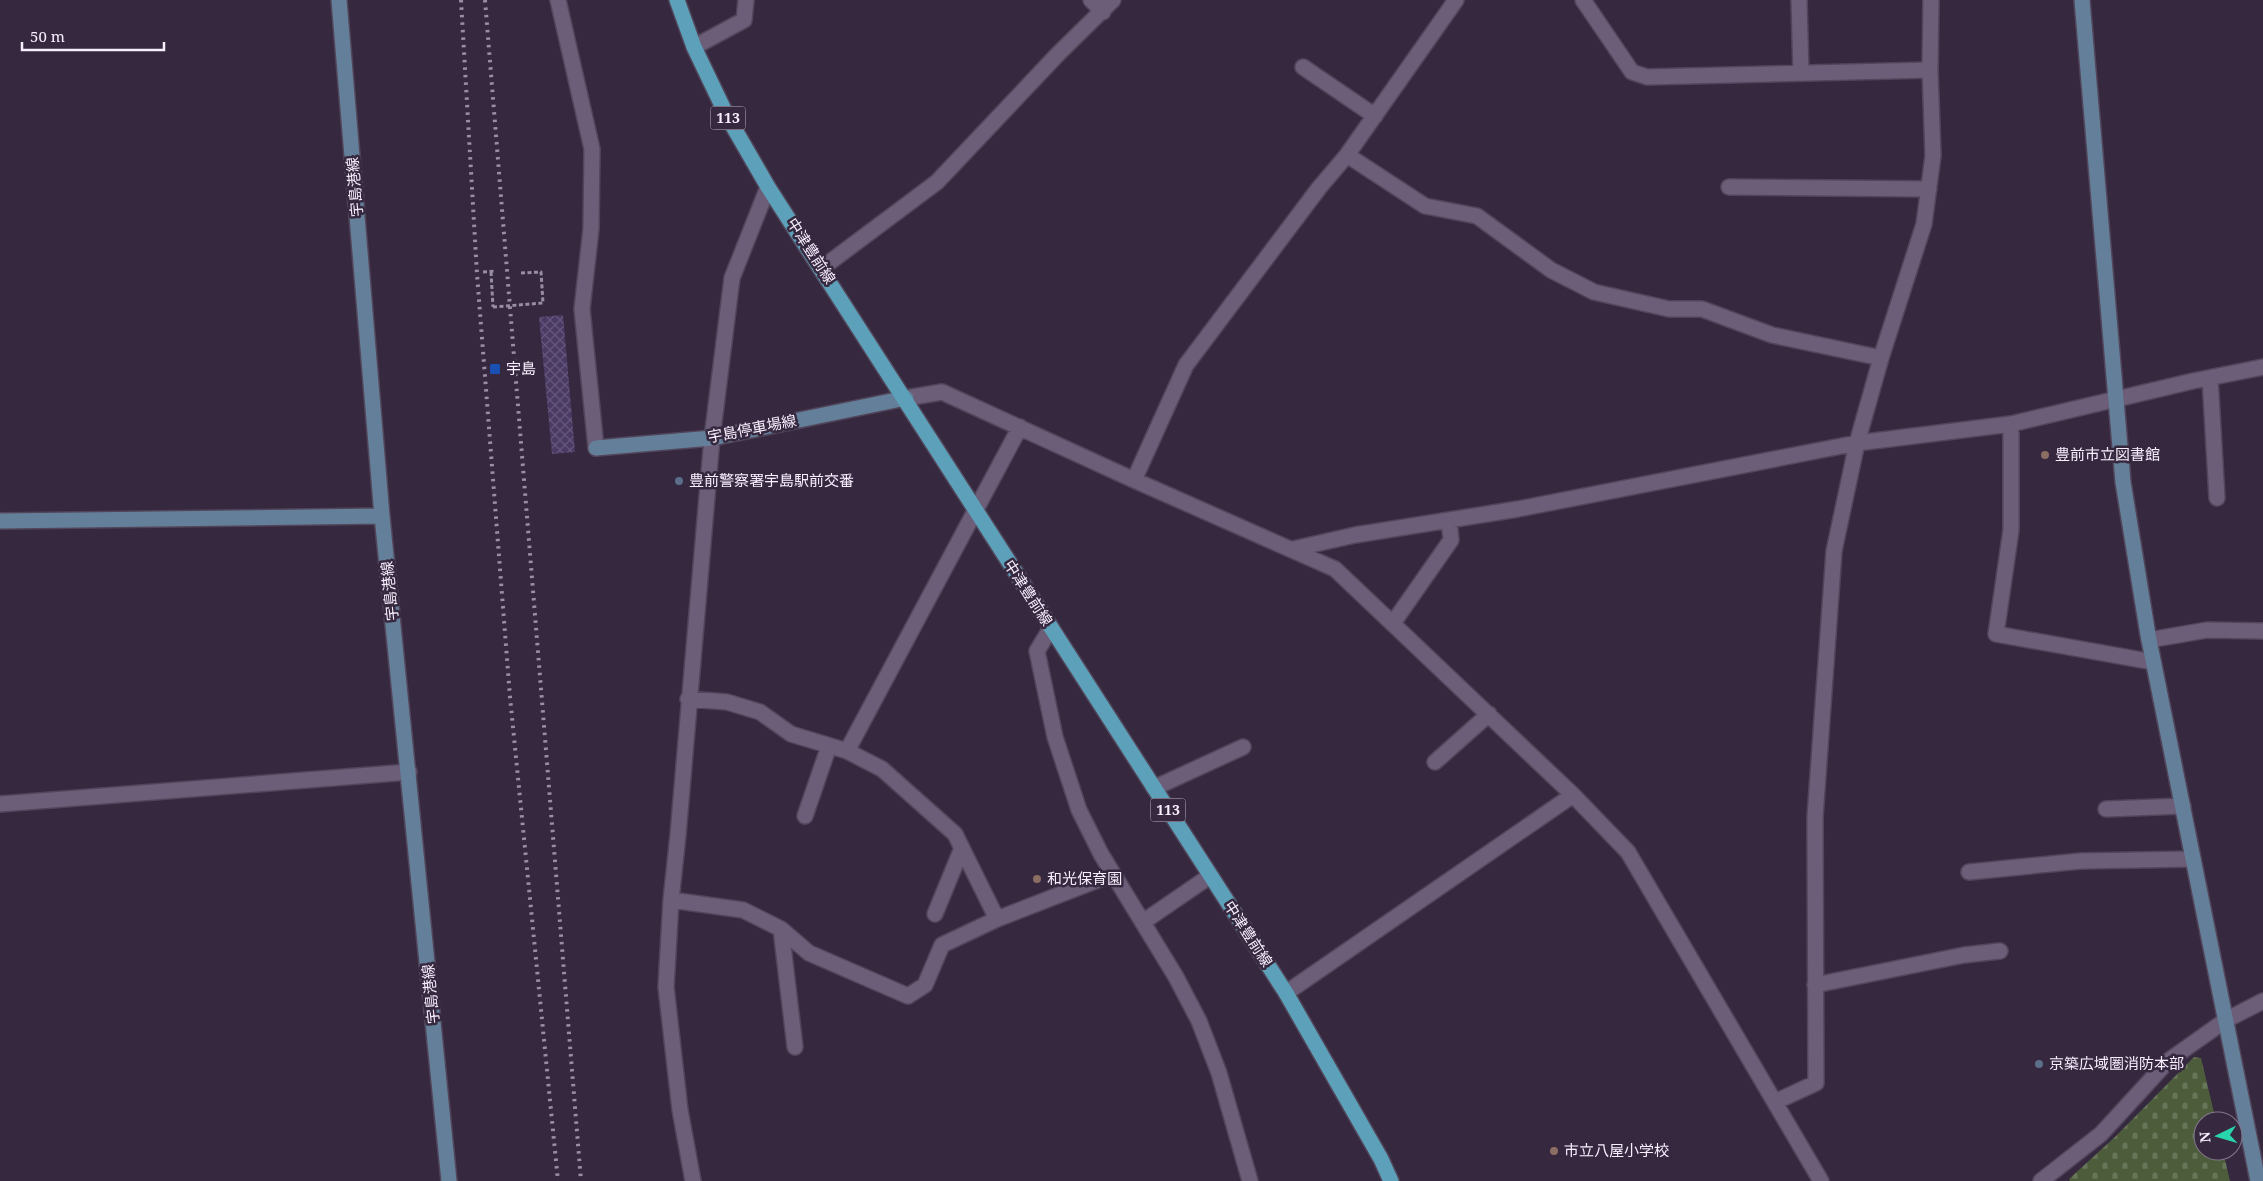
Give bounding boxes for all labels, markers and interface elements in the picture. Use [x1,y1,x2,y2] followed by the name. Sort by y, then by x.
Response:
[22,20,165,52] scale bar
[30,26,65,46] text: 50 m
[710,106,746,130] road number: 113
[341,156,367,218] street label: 宇島港線
[783,214,841,287] street label: 中津豊前線
[506,358,536,378] place label: 宇島
[488,362,502,376] marker: 宇島
[706,410,798,446] street label: 宇島停車場線
[2055,444,2160,464] place label: 豊前市立図書館
[2039,449,2051,461] marker: 豊前市立図書館
[689,470,854,490] place label: 豊前警察署宇島駅前交番
[673,475,685,487] marker: 豊前警察署宇島駅前交番
[1000,556,1058,629] street label: 中津豊前線
[376,560,402,622] street label: 宇島港線
[1150,798,1186,822] road number: 113
[1047,868,1122,888] place label: 和光保育園
[1031,873,1043,885] marker: 和光保育園
[1220,897,1278,970] street label: 中津豊前線
[417,963,443,1025] street label: 宇島港線
[2049,1053,2184,1073] place label: 京築広域圏消防本部
[2033,1058,2045,1070] marker: 京築広域圏消防本部
[2193,1111,2243,1161] north arrow
[2195,1131,2214,1144] text: N
[1564,1140,1669,1160] place label: 市立八屋小学校
[1548,1145,1560,1157] marker: 市立八屋小学校

